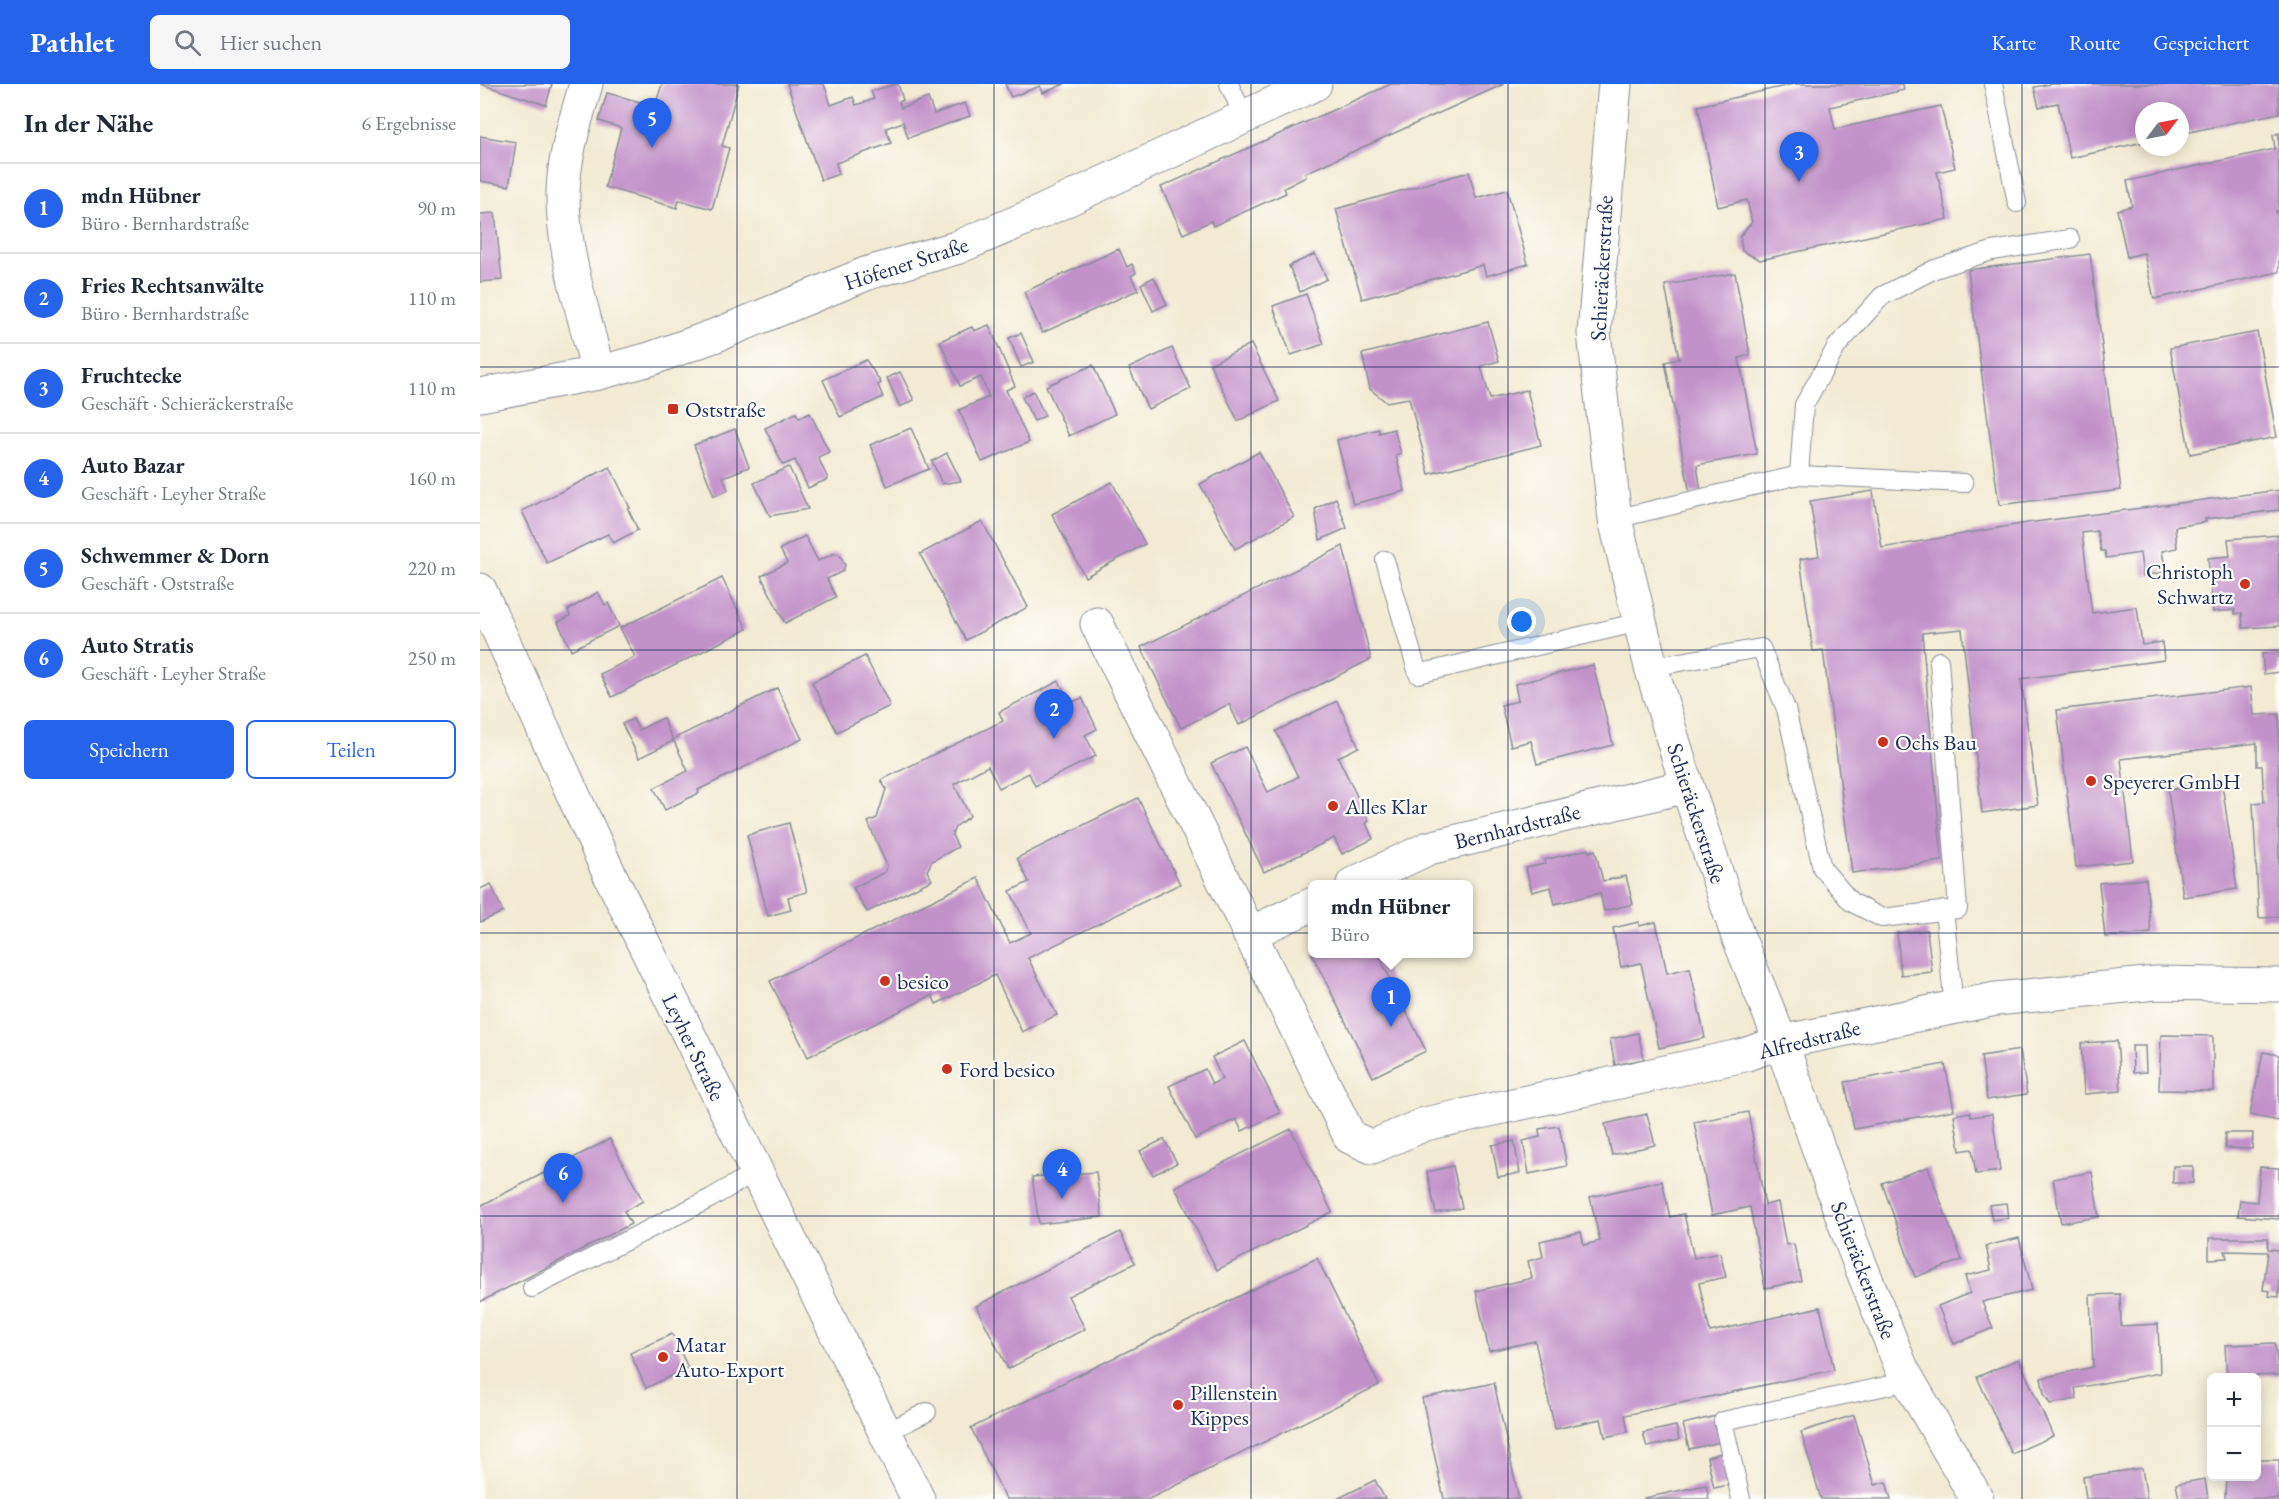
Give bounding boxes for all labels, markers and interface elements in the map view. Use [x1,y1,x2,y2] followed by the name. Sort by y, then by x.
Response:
[150,15,570,69] search box
[30,24,114,60] text: Pathlet
[171,26,204,59] icon: search
[219,28,322,57] text: Hier suchen
[1992,29,2036,56] text: Karte
[2069,29,2120,56] text: Route
[2153,29,2249,56] text: Gespeichert
[632,98,672,148] pin: 5
[2135,102,2189,156] north arrow
[24,106,153,140] text: In der Nähe
[361,110,456,136] text: 6 Ergebnisse
[1780,132,1818,182] pin: 3
[81,181,201,210] text: mdn Hübner
[1583,194,1620,341] street label: Schieräckerstraße
[38,195,49,221] text: 1
[417,195,456,221] text: 90 m
[81,210,249,236] text: Büro · Bernhardstraße
[841,230,972,297] street label: Höfener Straße
[81,271,264,300] text: Fries Rechtsanwälte
[38,285,49,311] text: 2
[408,285,456,311] text: 110 m
[81,300,249,326] text: Büro · Bernhardstraße
[81,361,182,390] text: Fruchtecke
[38,375,49,401] text: 3
[408,375,456,401] text: 110 m
[81,390,293,416] text: Geschäft · Schieräckerstraße
[685,395,766,424] place label: Oststraße
[666,402,680,416] marker: Oststraße
[81,451,185,480] text: Auto Bazar
[38,465,49,491] text: 4
[408,465,456,491] text: 160 m
[81,480,266,506] text: Geschäft · Leyher Straße
[81,541,269,570] text: Schwemmer & Dorn
[38,555,49,581] text: 5
[408,555,456,581] text: 220 m
[2146,557,2234,611] place label: Christoph Schwartz
[81,570,234,596] text: Geschäft · Oststraße
[2238,577,2252,591] marker: Christoph Schwartz
[1507,607,1536,636] your location
[81,631,194,660] text: Auto Stratis
[38,645,49,671] text: 6
[408,645,456,671] text: 250 m
[81,660,266,686] text: Geschäft · Leyher Straße
[1034,690,1074,739] pin: 2
[24,720,234,779] button: Speichern
[246,720,456,779] button: Teilen
[1895,728,1977,757] place label: Ochs Bau
[1876,735,1890,749] marker: Ochs Bau
[1660,739,1733,887] street label: Schieräckerstraße
[2103,767,2241,796] place label: Speyerer GmbH
[2084,774,2098,788] marker: Speyerer GmbH
[1344,792,1428,821] place label: Alles Klar
[1451,797,1584,856] street label: Bernhardstraße
[1326,799,1340,813] marker: Alles Klar
[1308,880,1473,958] popup
[1331,892,1450,921] text: mdn Hübner
[1331,921,1370,947] text: Büro
[897,967,949,996] place label: besico
[878,974,892,988] marker: besico
[1372,978,1410,1027] pin: 1
[655,989,732,1106] street label: Leyher Straße
[1754,1013,1864,1066] street label: Alfredstraße
[959,1055,1055,1084] place label: Ford besico
[940,1062,954,1076] marker: Ford besico
[1042,1150,1082,1199] pin: 4
[544,1154,583,1203] pin: 6
[1824,1197,1903,1344] street label: Schieräckerstraße
[674,1330,784,1384] place label: Matar Auto-Export
[656,1350,670,1364] marker: Matar Auto-Export
[2207,1373,2261,1481] map controls
[2207,1373,2261,1427] button: +
[1190,1378,1278,1432] place label: Pillenstein Kippes
[1171,1398,1185,1412] marker: Pillenstein Kippes
[2207,1427,2261,1481] button: −

